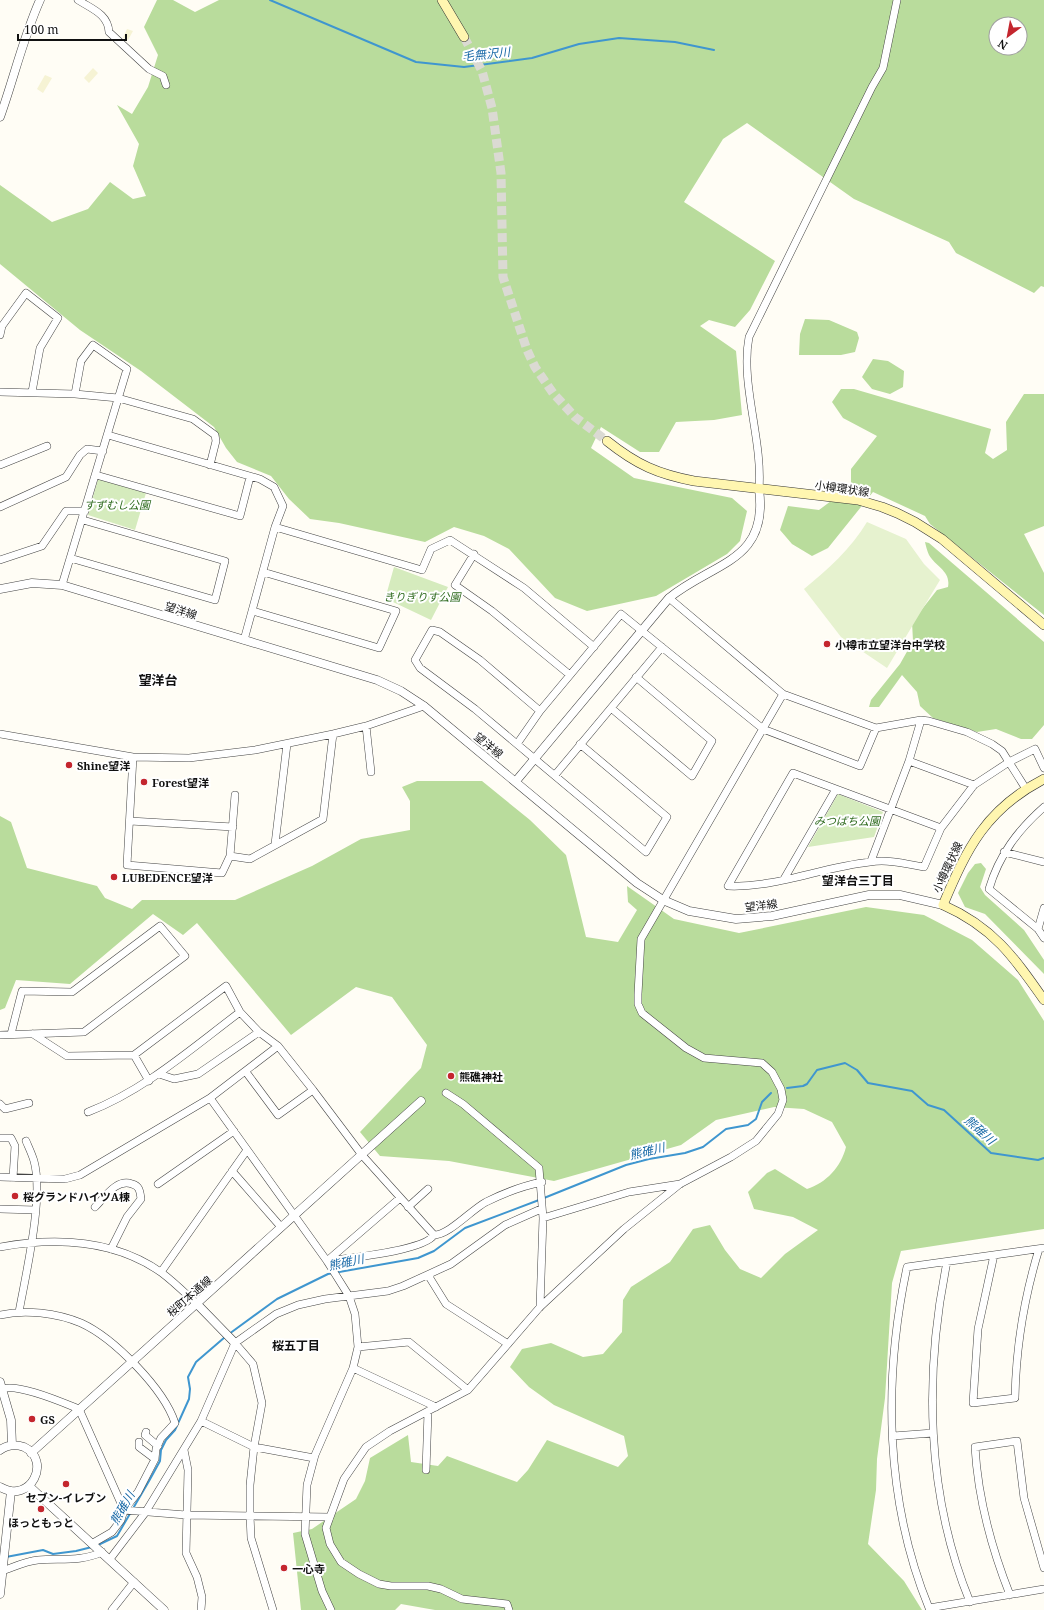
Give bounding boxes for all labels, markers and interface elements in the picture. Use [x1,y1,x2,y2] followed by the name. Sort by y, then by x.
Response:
[18,16,126,42] scale bar
[988,16,1028,56] north arrow
[24,21,59,38] text: 100 m
[995,36,1010,54] text: N
[461,43,513,65] water label: 毛無沢川
[814,477,870,499] street label: 小樽環状線
[84,497,152,512] park label: すずむし公園
[384,589,462,604] park label: きりぎりす公園
[163,598,199,622] street label: 望洋線
[835,637,945,652] place label: 小樽市立望洋台中学校
[822,639,832,649] marker: 小樽市立望洋台中学校
[138,671,178,689] district label: 望洋台
[471,729,507,761] street label: 望洋線
[77,758,130,773] place label: Shine望洋
[64,760,74,770] marker: Shine望洋
[152,775,209,790] place label: Forest望洋
[139,777,149,787] marker: Forest望洋
[814,813,882,828] park label: みつばち公園
[929,839,965,895] street label: 小樽環状線
[122,870,213,885] place label: LUBEDENCE望洋
[109,872,119,882] marker: LUBEDENCE望洋
[822,872,894,889] district label: 望洋台三丁目
[744,896,778,914] street label: 望洋線
[459,1069,503,1084] place label: 熊礁神社
[446,1071,456,1081] marker: 熊礁神社
[961,1112,1001,1150] water label: 熊碓川
[628,1138,668,1163] water label: 熊碓川
[23,1189,130,1204] place label: 桜グランドハイツA棟
[10,1191,20,1201] marker: 桜グランドハイツA棟
[327,1250,367,1274] water label: 熊碓川
[163,1272,215,1320] street label: 桜町本通線
[272,1337,320,1354] district label: 桜五丁目
[40,1412,55,1427] place label: GS
[27,1414,37,1424] marker: GS
[61,1479,71,1489] marker: セブン-イレブン
[106,1486,139,1528] water label: 熊碓川
[26,1490,106,1505] place label: セブン-イレブン
[36,1504,46,1514] marker: ほっともっと
[8,1515,74,1530] place label: ほっともっと
[292,1561,325,1576] place label: 一心寺
[279,1563,289,1573] marker: 一心寺

